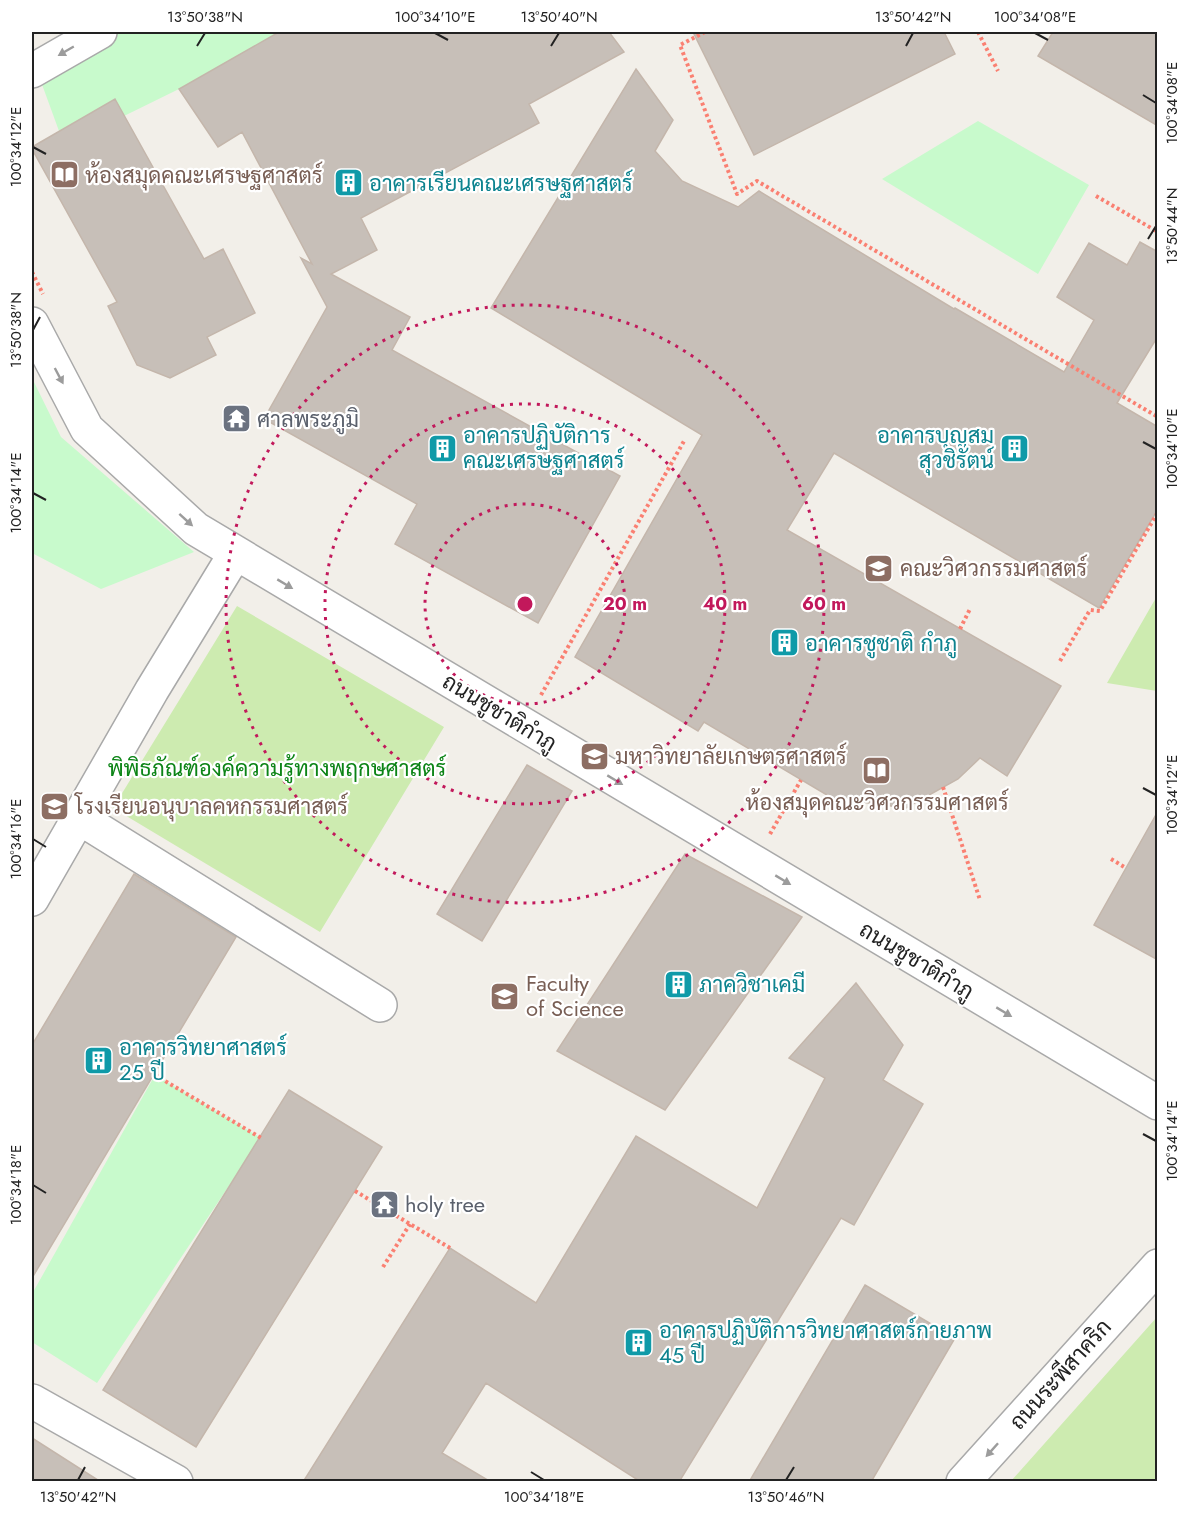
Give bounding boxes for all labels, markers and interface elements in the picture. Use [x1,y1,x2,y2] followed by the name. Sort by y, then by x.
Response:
[167,6,243,28] text: 13°50'38"N
[394,6,476,28] text: 100°34'10"E
[520,6,598,28] text: 13°50'40"N
[875,6,951,28] text: 13°50'42"N
[994,6,1076,28] text: 100°34'08"E
[58,46,74,57] one-way arrow
[1161,62,1183,144] text: 100°34'08"E
[5,107,27,187] text: 100°34'12"E
[48,159,80,191] library icon: ห้องสมุดคณะเศรษฐศาสตร์
[85,159,323,191] place label: ห้องสมุดคณะเศรษฐศาสตร์
[332,167,364,199] building icon: อาคารเรียนคณะเศรษฐศาสตร์
[369,167,633,199] place label: อาคารเรียนคณะเศรษฐศาสตร์
[1161,188,1183,264] text: 13°50'44"N
[5,292,27,368] text: 13°50'38"N
[54,367,64,384] one-way arrow
[220,403,252,435] temple icon: ศาลพระภูมิ
[257,403,359,435] place label: ศาลพระภูมิ
[1161,408,1183,490] text: 100°34'10"E
[463,419,624,476] place label: อาคารปฏิบัติการ คณะเศรษฐศาสตร์
[877,419,994,476] place label: อาคารบุญสม สุวชิรัตน์
[426,432,458,464] building icon: อาคารปฏิบัติการ คณะเศรษฐศาสตร์
[999,432,1031,464] building icon: อาคารบุญสม สุวชิรัตน์
[5,453,27,533] text: 100°34'14"E
[178,513,193,526] one-way arrow
[863,552,895,584] school or university icon: คณะวิศวกรรมศาสตร์
[900,552,1087,584] place label: คณะวิศวกรรมศาสตร์
[277,578,293,589] one-way arrow
[603,591,647,617] text: 20 m
[703,591,747,617] text: 40 m
[802,591,846,617] text: 60 m
[515,594,535,614] centre of rings
[768,627,800,659] building icon: อาคารชูชาติ กำภู
[805,627,957,659] place label: อาคารชูชาติ กำภู
[437,665,563,759] street label: ถนนชูชาติกำภู
[578,740,610,772] school or university icon: มหาวิทยาลัยเกษตรศาสตร์
[615,740,847,772] place label: มหาวิทยาลัยเกษตรศาสตร์
[108,752,446,784] park label: พิพิธภัณฑ์องค์ความรู้ทางพฤกษศาสตร์
[861,754,893,786] library icon: ห้องสมุดคณะวิศวกรรมศาสตร์
[1161,755,1183,835] text: 100°34'12"E
[607,775,623,786] one-way arrow
[745,786,1009,818] place label: ห้องสมุดคณะวิศวกรรมศาสตร์
[38,790,70,822] school or university icon: โรงเรียนอนุบาลคหกรรมศาสตร์
[74,790,348,822] place label: โรงเรียนอนุบาลคหกรรมศาสตร์
[5,799,27,879] text: 100°34'16"E
[775,875,792,885] one-way arrow
[854,913,980,1007] street label: ถนนชูชาติกำภู
[526,967,624,1024] place label: Faculty of Science
[662,968,694,1000] building icon: ภาควิชาเคมี
[699,968,805,1000] place label: ภาควิชาเคมี
[489,980,521,1012] school or university icon: Faculty of Science
[996,1007,1013,1017] one-way arrow
[119,1031,287,1088] place label: อาคารวิทยาศาสตร์ 25 ปี
[82,1044,114,1076] building icon: อาคารวิทยาศาสตร์ 25 ปี
[1161,1101,1183,1181] text: 100°34'14"E
[5,1145,27,1225] text: 100°34'18"E
[368,1188,400,1220] temple icon: holy tree
[405,1188,485,1220] place label: holy tree
[1002,1312,1118,1436] street label: ถนนระพีสาคริก
[659,1314,992,1371] place label: อาคารปฏิบัติการวิทยาศาสตร์กายภาพ 45 ปี
[622,1327,654,1359] building icon: อาคารปฏิบัติการวิทยาศาสตร์กายภาพ 45 ปี
[985,1442,999,1457] one-way arrow
[40,1486,116,1508] text: 13°50'42"N
[504,1486,584,1508] text: 100°34'18"E
[748,1486,824,1508] text: 13°50'46"N

